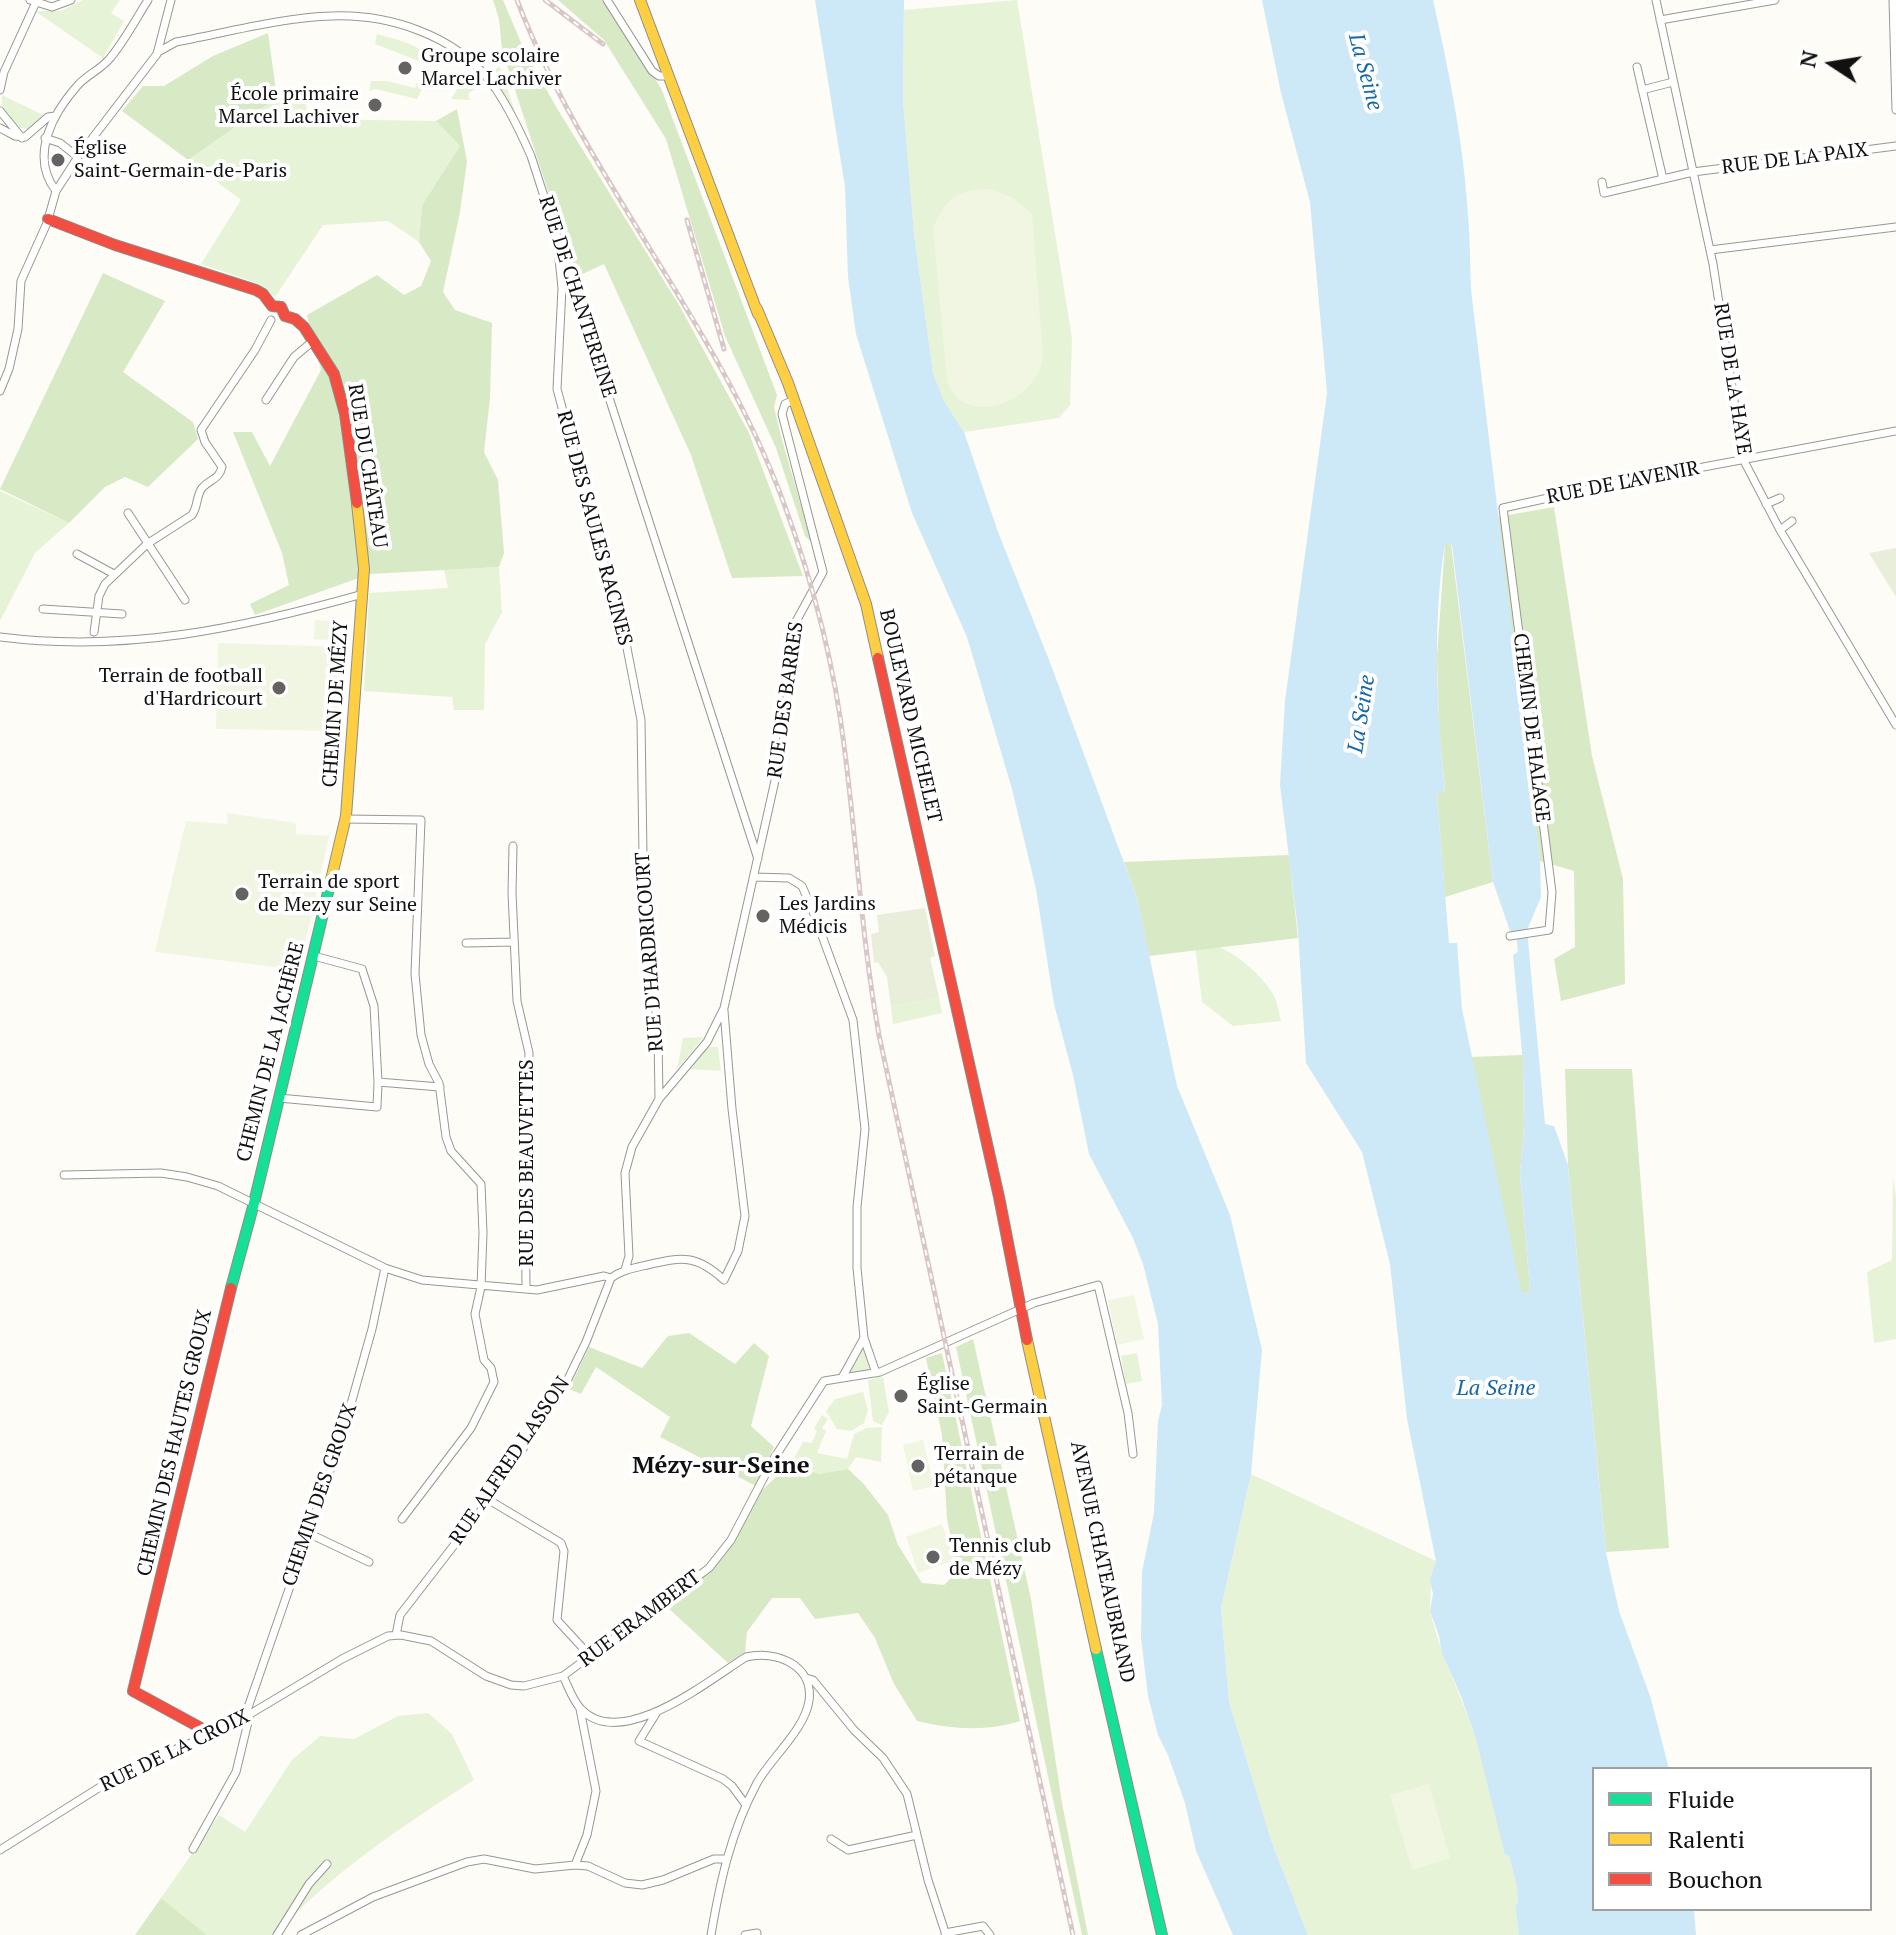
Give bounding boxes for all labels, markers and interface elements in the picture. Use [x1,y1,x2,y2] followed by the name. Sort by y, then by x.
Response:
[1792,24,1872,104] north arrow
[1342,31,1388,113] water label: La Seine
[421,44,562,91] place label: Groupe scolaire Marcel Lachiver
[1792,48,1824,70] text: N
[396,59,414,77] marker: Groupe scolaire Marcel Lachiver
[218,82,359,129] place label: École primaire Marcel Lachiver
[366,96,384,114] marker: École primaire Marcel Lachiver
[74,136,287,183] place label: Église Saint-Germain-de-Paris
[1720,138,1870,180] street label: RUE DE LA PAIX
[49,151,67,169] marker: Église Saint-Germain-de-Paris
[533,193,621,401] street label: RUE DE CHANTEREINE
[1708,301,1756,457] street label: RUE DE LA HAYE
[342,382,392,550] street label: RUE DU CHÂTEAU
[551,408,637,648] street label: RUE DES SAULES RACINES
[1545,456,1701,510] street label: RUE DE L'AVENIR
[874,607,946,825] street label: BOULEVARD MICHELET
[318,620,354,788] street label: CHEMIN DE MÉZY
[763,620,809,780] street label: RUE DES BARRES
[1507,632,1555,824] street label: CHEMIN DE HALAGE
[99,664,263,711] place label: Terrain de football d'Hardricourt
[1343,673,1381,755] water label: La Seine
[270,679,288,697] marker: Terrain de football d'Hardricourt
[631,851,669,1053] street label: RUE D'HARDRICOURT
[258,870,417,917] place label: Terrain de sport de Mezy sur Seine
[233,885,251,903] marker: Terrain de sport de Mezy sur Seine
[779,892,876,939] place label: Les Jardins Médicis
[754,907,772,925] marker: Les Jardins Médicis
[232,939,310,1165] street label: CHEMIN DE LA JACHÈRE
[515,1059,539,1267] street label: RUE DES BEAUVETTES
[133,1307,217,1579] street label: CHEMIN DES HAUTES GROUX
[917,1372,1048,1419] place label: Église Saint-Germain
[445,1373,575,1549] street label: RUE ALFRED LASSON
[1457,1376,1535,1402] water label: La Seine
[892,1387,910,1405] marker: Église Saint-Germain
[277,1400,363,1590] street label: CHEMIN DES GROUX
[1065,1439,1139,1685] street label: AVENUE CHATEAUBRIAND
[934,1442,1025,1489] place label: Terrain de pétanque
[632,1452,810,1480] district label: Mézy-sur-Seine
[909,1457,927,1475] marker: Terrain de pétanque
[949,1534,1051,1581] place label: Tennis club de Mézy
[924,1548,942,1566] marker: Tennis club de Mézy
[574,1565,706,1673] street label: RUE ERAMBERT
[96,1704,254,1798] street label: RUE DE LA CROIX
[1592,1767,1872,1911] legend
[1668,1783,1735,1815] text: Fluide
[1668,1823,1745,1855] text: Ralenti
[1668,1863,1763,1895] text: Bouchon

